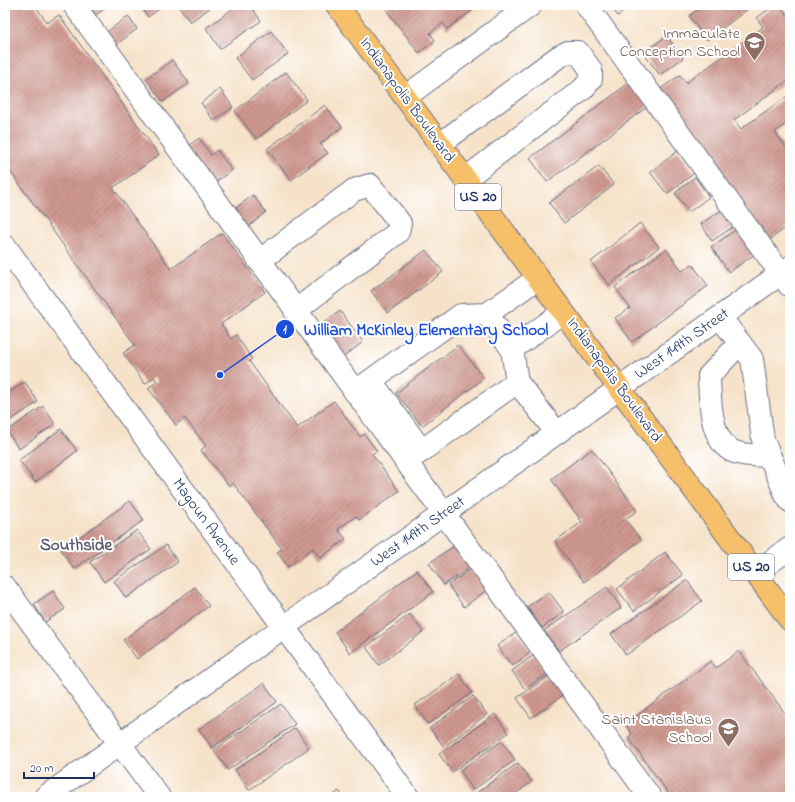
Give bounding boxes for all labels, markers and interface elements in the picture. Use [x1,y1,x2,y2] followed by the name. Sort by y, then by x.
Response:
[620,22,741,64] place label: Immaculate Conception School
[742,30,768,63] school or university icon: Immaculate Conception School
[353,32,461,168] street label: Indianapolis Boulevard
[455,184,501,210] road number: US 20
[630,302,735,386] street label: West 149th Street
[560,312,668,448] street label: Indianapolis Boulevard
[275,314,556,343] callout: William McKinley Elementary School
[304,318,548,345] text: William McKinley Elementary School
[283,321,287,339] text: 1
[166,473,246,571] street label: Magoun Avenue
[366,490,471,574] street label: West 149th Street
[40,533,113,558] district label: Southside
[728,554,774,580] road number: US 20
[601,708,712,750] place label: Saint Stanislaus School
[715,716,741,749] school or university icon: Saint Stanislaus School
[24,754,94,780] scale bar
[30,760,53,778] text: 20 m

